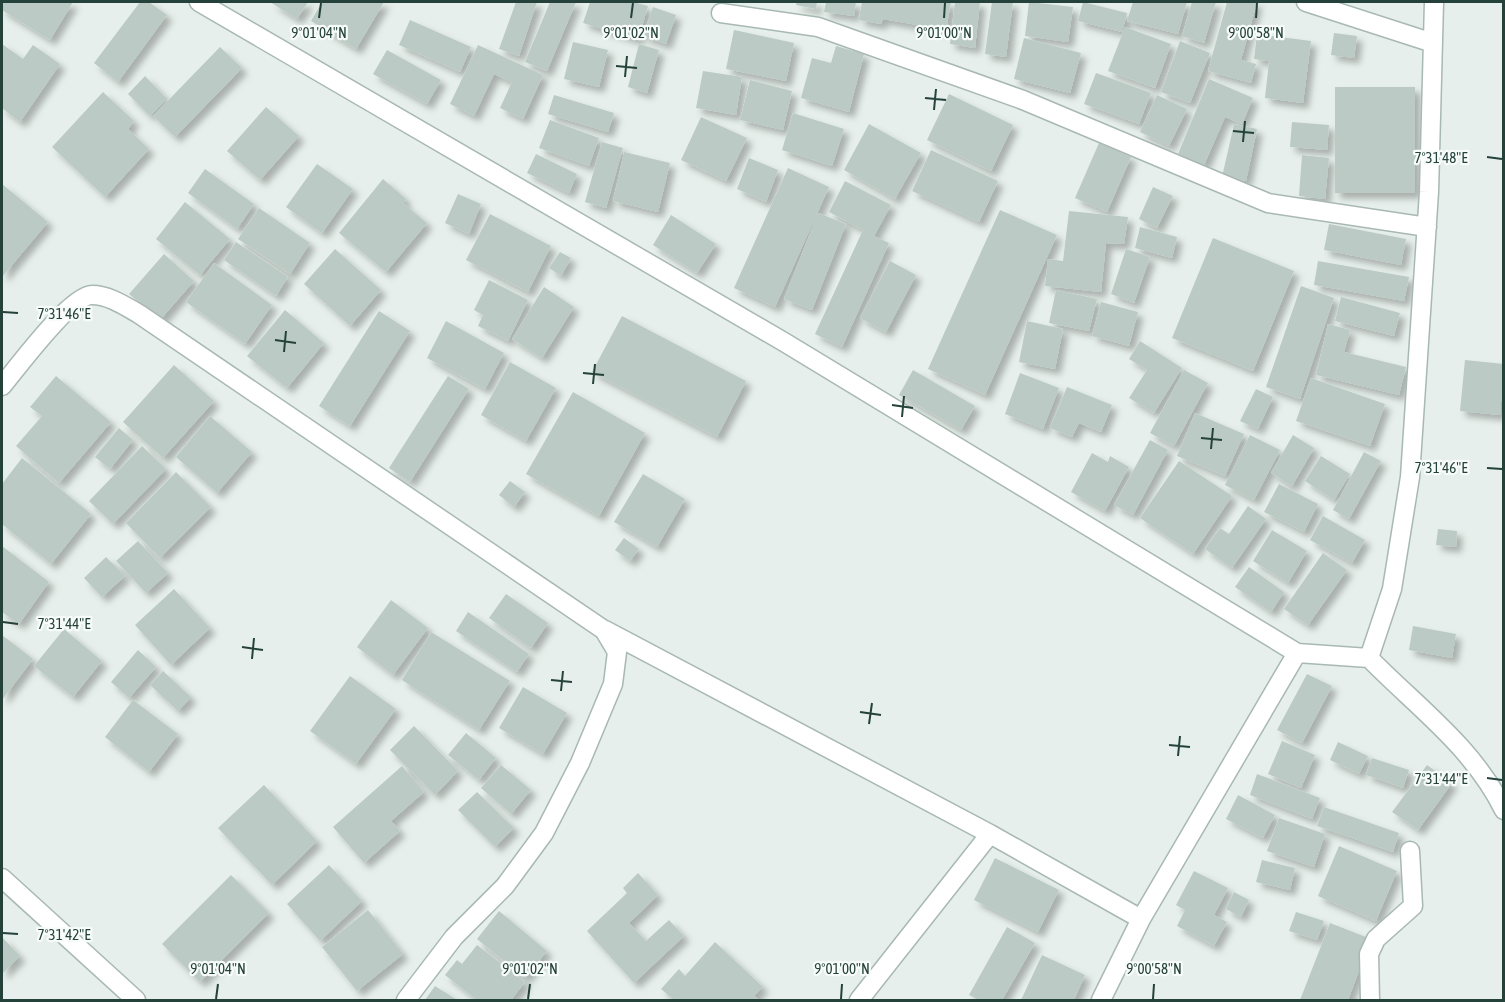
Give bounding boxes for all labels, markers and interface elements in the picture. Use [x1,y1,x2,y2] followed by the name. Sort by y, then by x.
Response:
[291,24,347,41] text: 9°01'04"N
[603,24,659,41] text: 9°01'02"N
[916,24,972,41] text: 9°01'00"N
[1228,24,1284,41] text: 9°00'58"N
[1414,149,1468,166] text: 7°31'48"E
[37,305,91,322] text: 7°31'46"E
[1414,459,1468,476] text: 7°31'46"E
[37,615,91,632] text: 7°31'44"E
[1414,770,1468,787] text: 7°31'44"E
[37,926,91,943] text: 7°31'42"E
[190,960,246,977] text: 9°01'04"N
[502,960,558,977] text: 9°01'02"N
[814,960,870,977] text: 9°01'00"N
[1126,960,1182,977] text: 9°00'58"N

